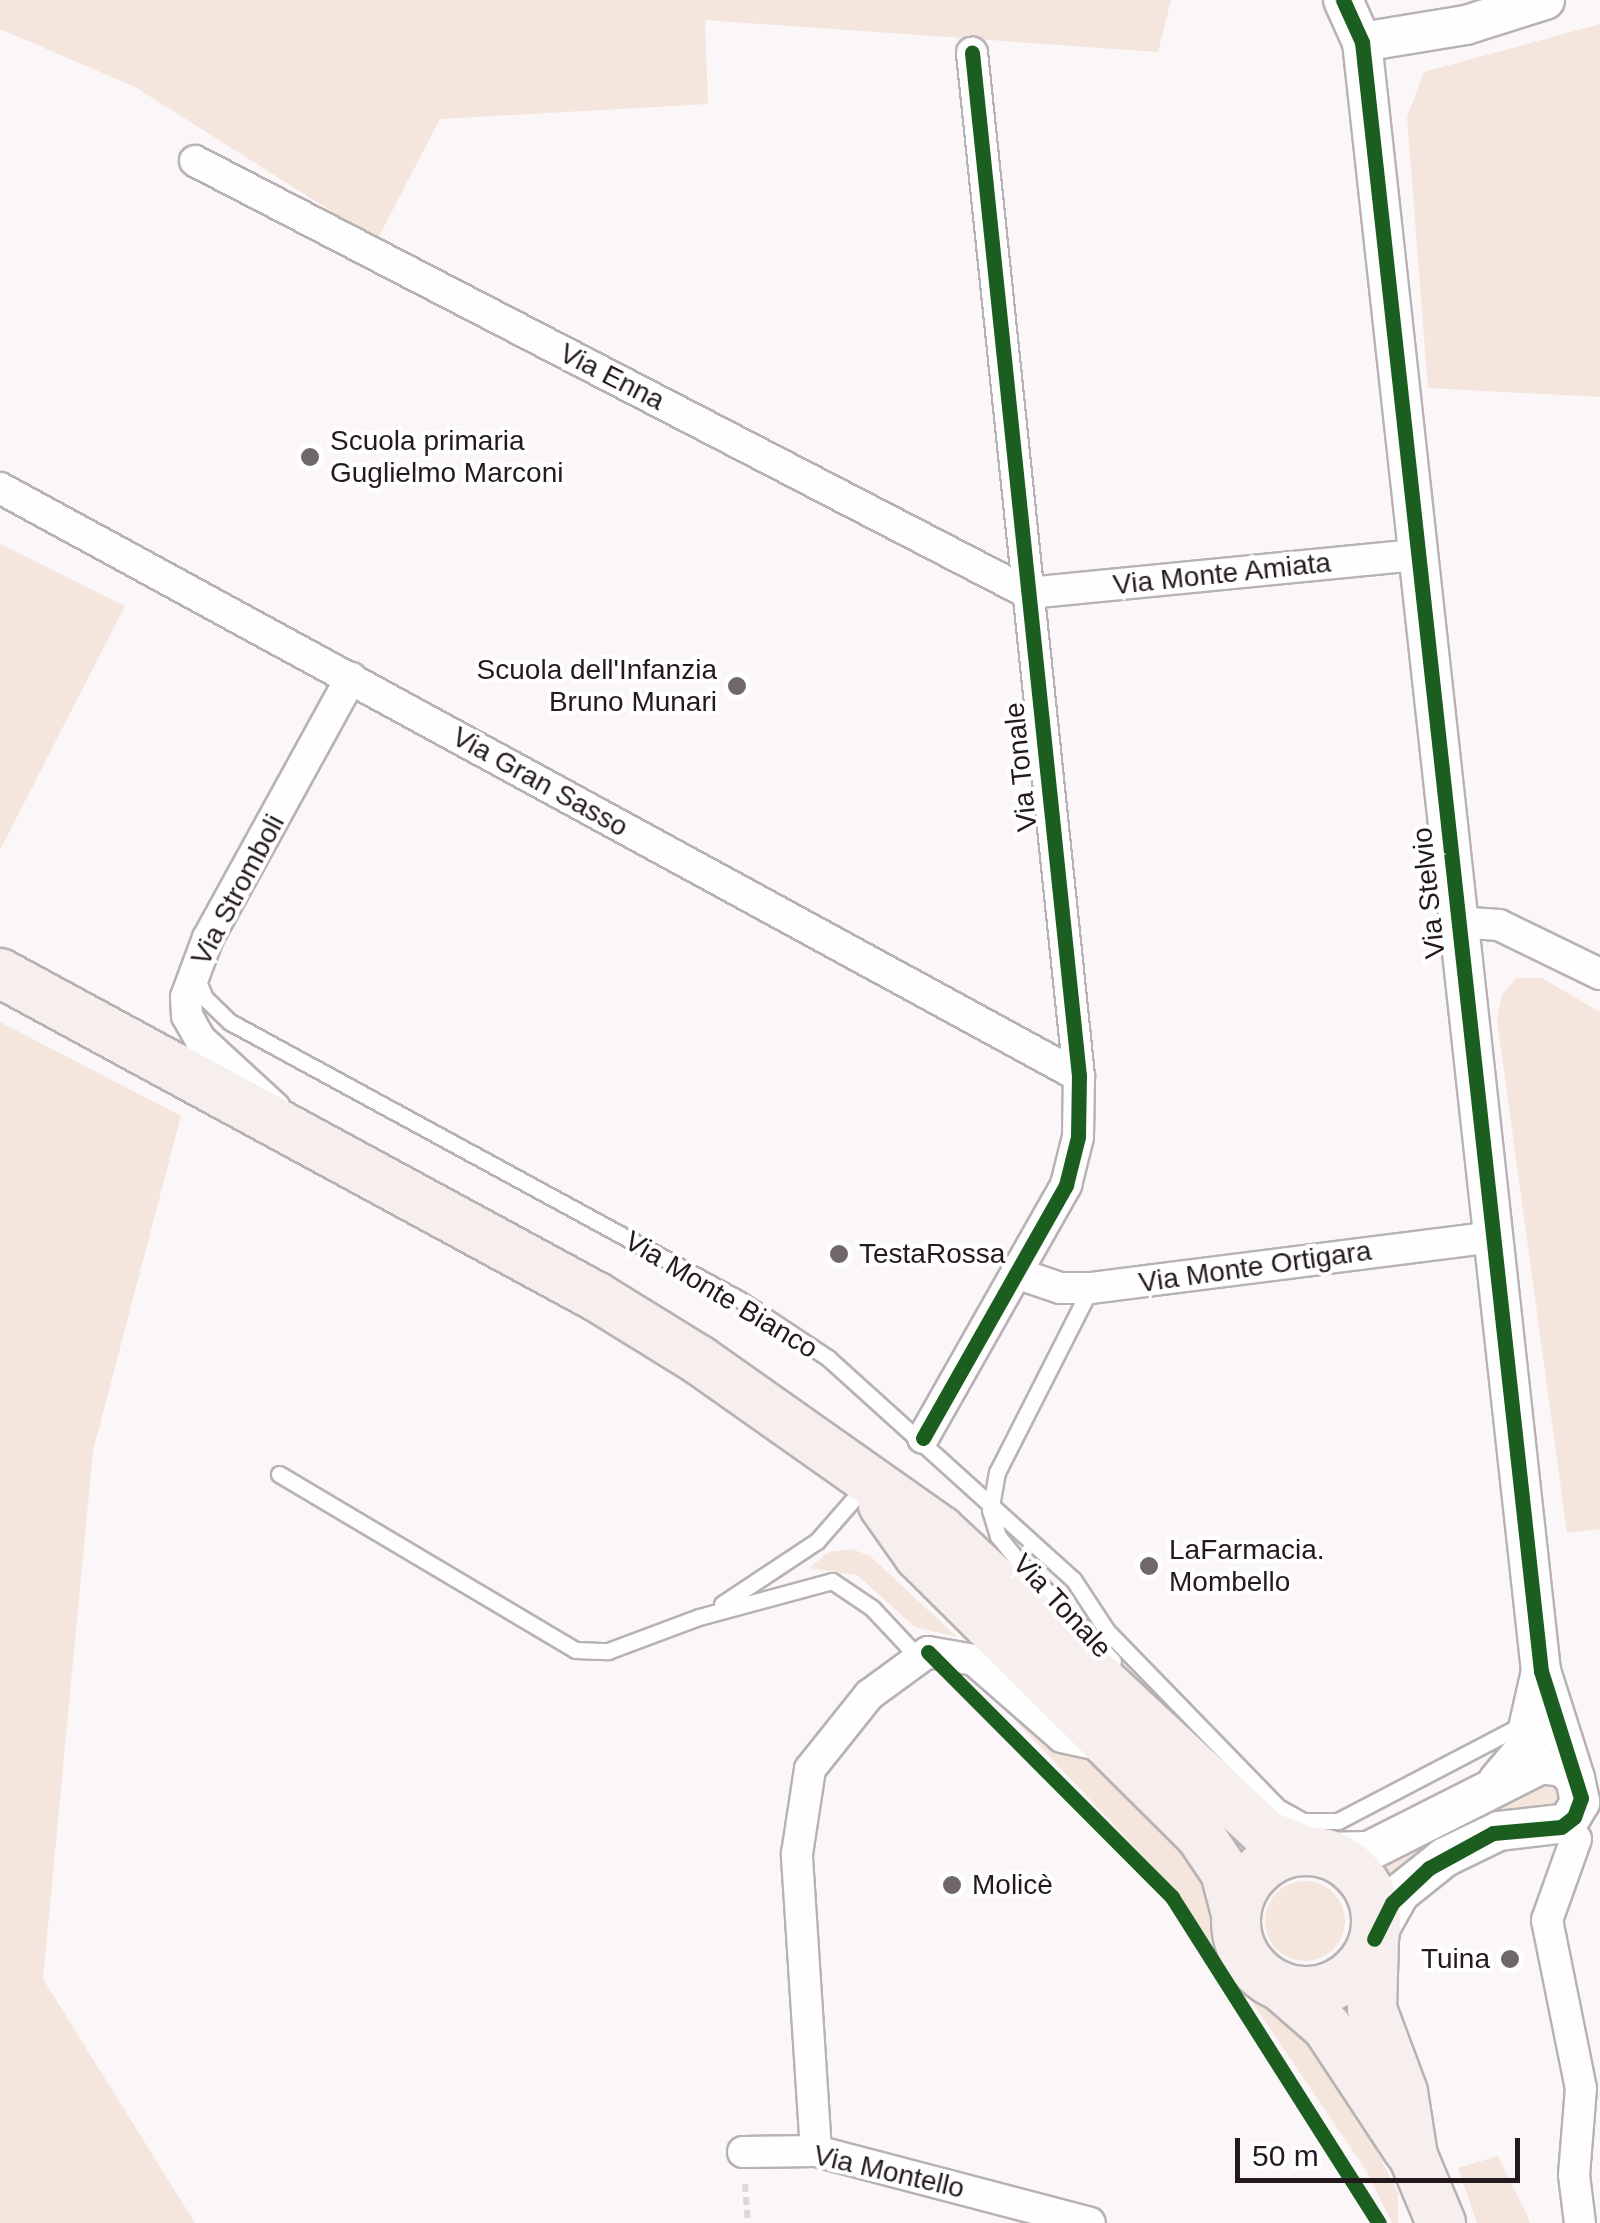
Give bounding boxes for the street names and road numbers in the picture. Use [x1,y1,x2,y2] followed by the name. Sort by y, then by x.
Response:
[554,336,670,418] street label: Via Enna
[1111,546,1333,602] street label: Via Monte Amiata
[997,700,1045,834] street label: Via Tonale
[446,720,634,844] street label: Via Gran Sasso
[184,809,292,971] street label: Via Stromboli
[1405,826,1453,960] street label: Via Stelvio
[619,1224,823,1366] street label: Via Monte Bianco
[1137,1234,1373,1300] street label: Via Monte Ortigara
[1005,1547,1119,1665] street label: Via Tonale
[810,2138,968,2206] street label: Via Montello

